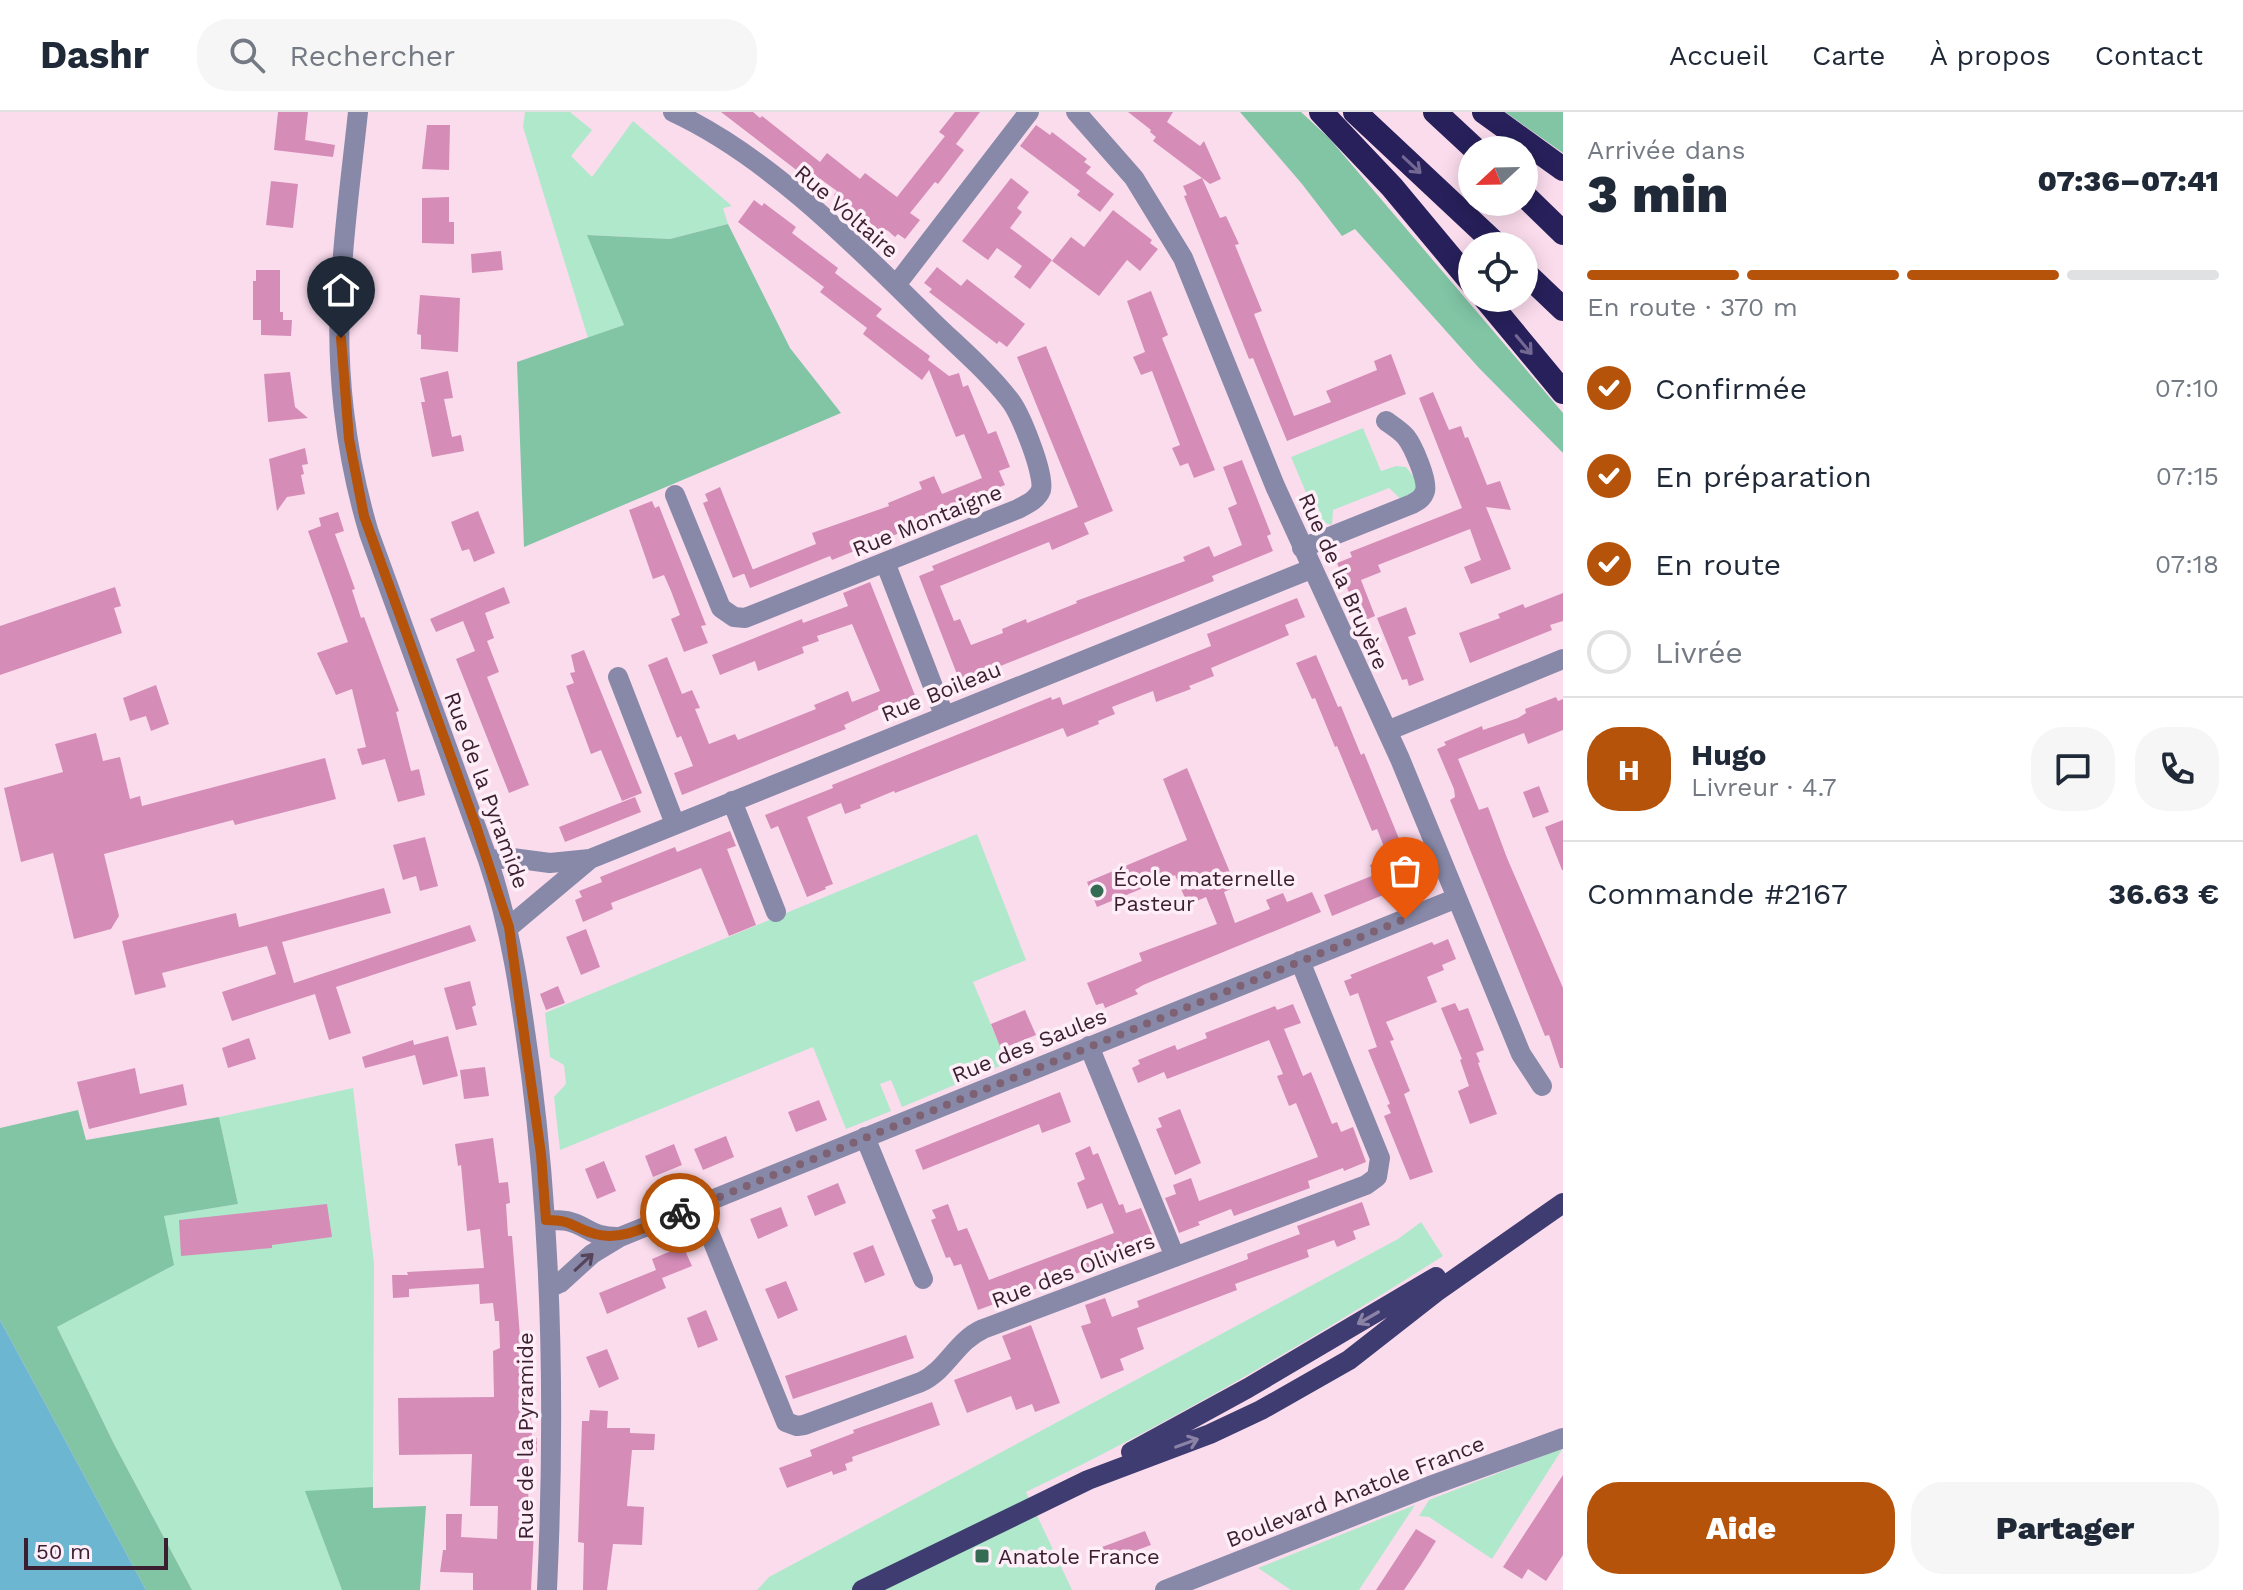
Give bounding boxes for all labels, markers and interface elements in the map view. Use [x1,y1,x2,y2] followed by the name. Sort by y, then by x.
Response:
[197,19,757,91] search box
[40,33,149,77] text: Dashr
[225,33,269,77] icon: search
[289,38,455,73] text: Rechercher
[1669,39,1768,72] text: Accueil
[1812,39,1886,72] text: Carte
[1930,39,2051,72] text: À propos
[2095,39,2203,72] text: Contact
[1587,135,1746,165] text: Arrivée dans
[1458,136,1538,216] north arrow
[1458,136,1538,312] map controls
[1402,156,1422,174] one-way arrow
[790,160,904,263] street label: Rue Voltaire
[2038,163,2219,198] text: 07:36–07:41
[1587,164,1729,225] text: 3 min
[1458,232,1538,312] button: locate
[307,256,375,338] pin
[319,268,363,312] icon: home
[1587,292,1798,322] text: En route · 370 m
[1515,334,1533,355] one-way arrow
[1587,366,1631,410] icon: check
[1655,371,1807,406] text: Confirmée
[2155,373,2219,403] text: 07:10
[1587,454,1631,498] icon: check
[1655,459,1872,494] text: En préparation
[2156,461,2219,491] text: 07:15
[849,479,1006,562] street label: Rue Montaigne
[1293,489,1394,673] street label: Rue de la Bruyère
[1587,542,1631,586] icon: check
[1655,547,1781,582] text: En route
[2155,549,2219,579] text: 07:18
[1655,635,1743,670] text: Livrée
[878,656,1005,727] street label: Rue Boileau
[439,688,534,892] street label: Rue de la Pyramide
[2031,727,2115,811] button: chat
[2135,727,2219,811] button: phone
[1691,737,1767,772] text: Hugo
[1618,752,1640,787] text: H
[1691,772,1837,802] text: Livreur · 4.7
[1371,837,1439,919] pin
[1383,849,1427,893] icon: bag
[1113,866,1295,916] place label: École maternelle Pasteur
[1587,876,1848,911] text: Commande #2167
[2108,876,2219,911] text: 36.63 €
[1088,882,1106,900] marker: École maternelle Pasteur
[948,1003,1110,1088] street label: Rue des Saules
[640,1173,720,1253] courier
[658,1191,702,1235] icon: bike
[988,1228,1158,1313] street label: Rue des Oliviers
[573,1253,594,1272] one-way arrow
[1357,1310,1380,1326] one-way arrow
[513,1332,538,1540] street label: Rue de la Pyramide
[1222,1431,1488,1552] street label: Boulevard Anatole France
[1174,1434,1199,1449] one-way arrow
[1587,1482,1895,1574] button: Aide
[1911,1482,2219,1574] button: Partager
[24,1534,168,1570] scale bar
[36,1539,91,1564] text: 50 m
[998,1544,1160,1569] place label: Anatole France
[973,1547,991,1565] marker: Anatole France

